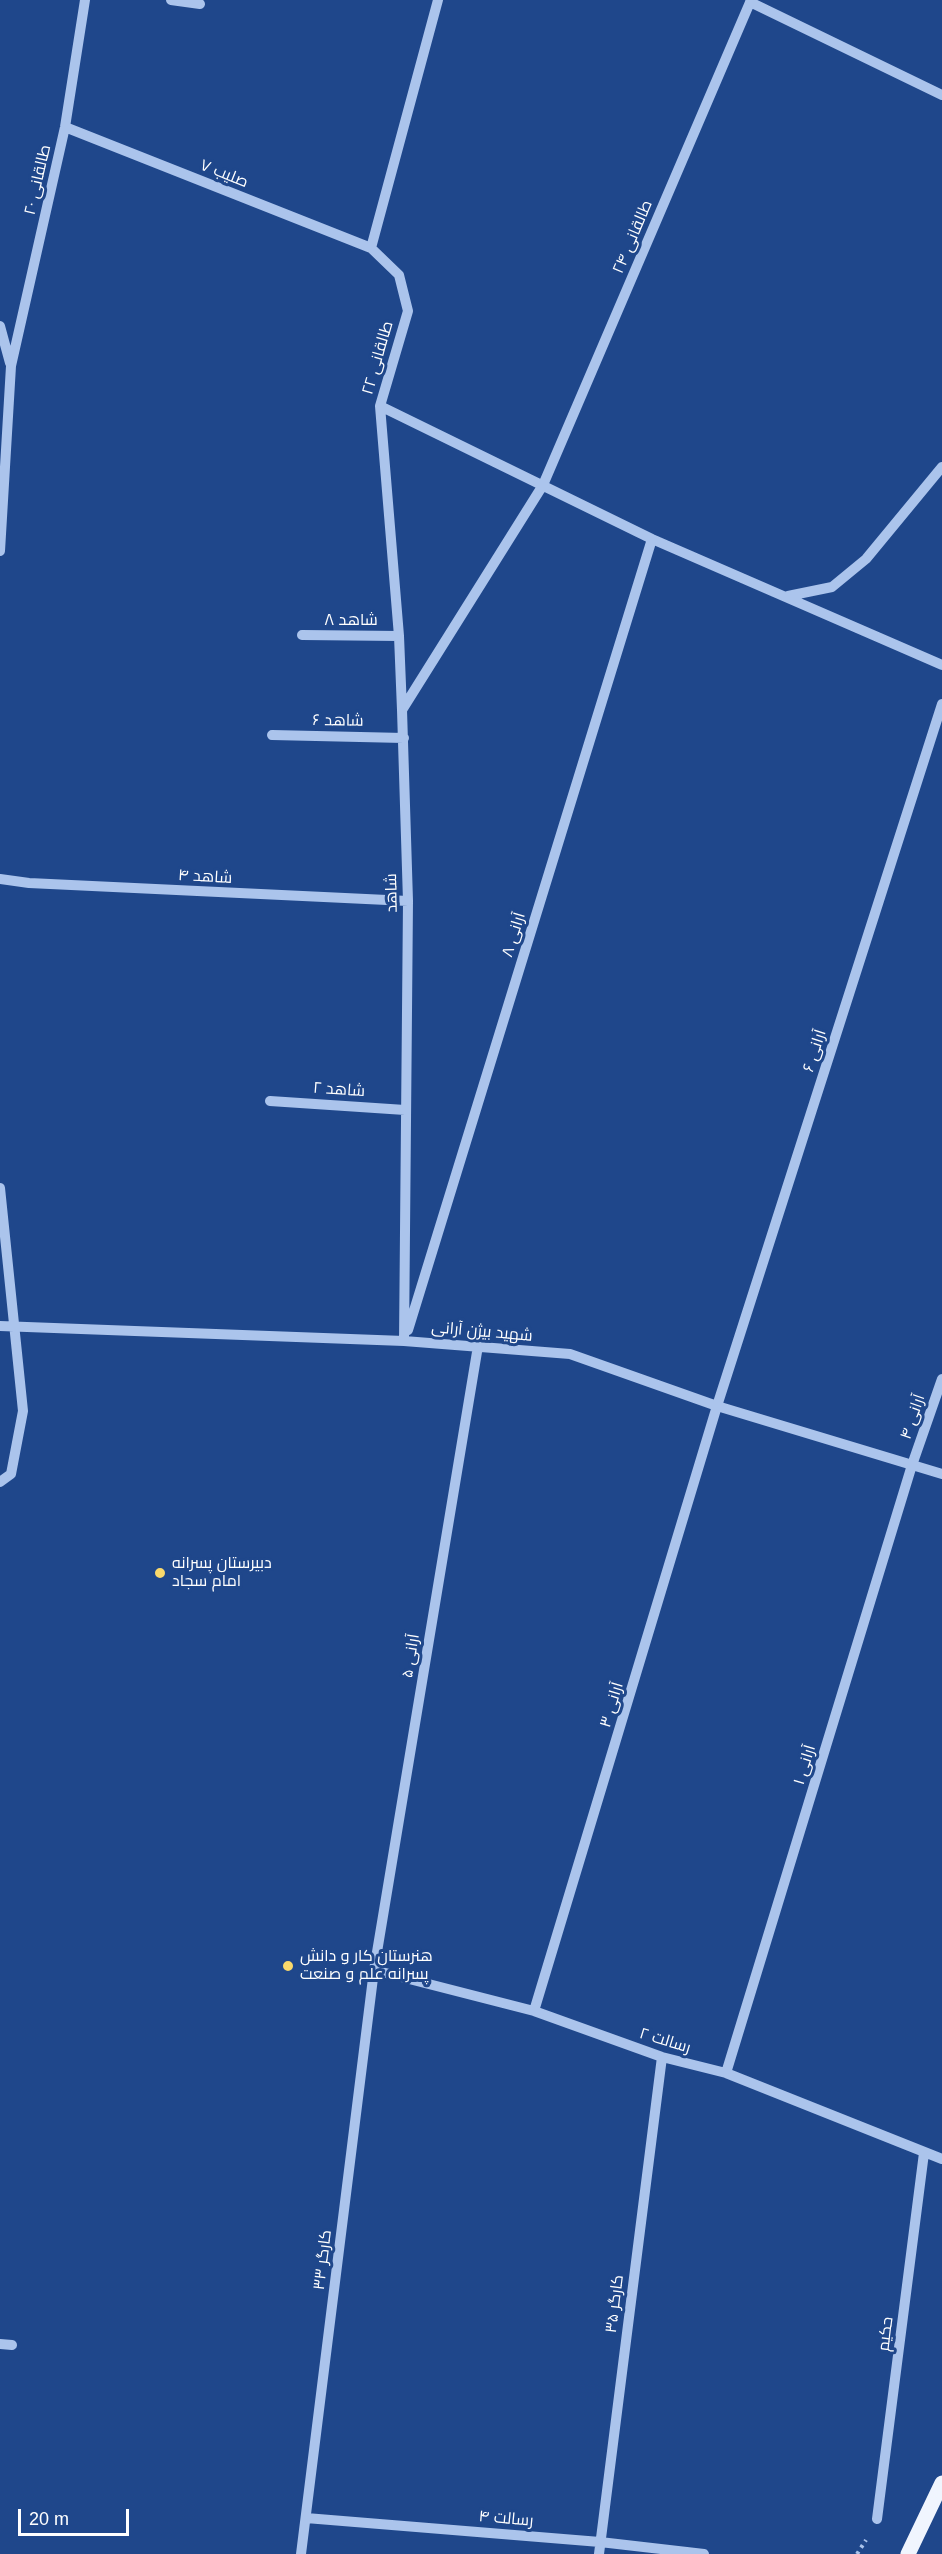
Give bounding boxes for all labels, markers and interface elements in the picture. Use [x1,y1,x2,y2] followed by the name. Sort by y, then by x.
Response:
[21,143,55,217] street label: طالقانی ۲۰
[197,156,251,192] street label: صلیب ۷
[609,197,657,277] street label: طالقانی ۲۴
[358,319,398,397] street label: طالقانی ۲۲
[324,611,378,631] street label: شاهد ۸
[312,711,364,731] street label: شاهد ۶
[177,866,233,888] street label: شاهد ۴
[382,873,402,913] street label: شاهد
[498,910,530,960] street label: آرانی ۸
[799,1027,831,1075] street label: آرانی ۶
[312,1079,366,1101] street label: شاهد ۲
[431,1318,533,1346] street label: شهید بیژن آرانی
[896,1392,930,1442] street label: آرانی ۴
[172,1554,272,1592] place label: دبیرستان پسرانه امام سجاد
[153,1566,167,1580] marker: دبیرستان پسرانه امام سجاد
[398,1633,424,1679] street label: آرانی ۵
[596,1680,628,1730] street label: آرانی ۳
[790,1743,820,1787] street label: آرانی ۱
[300,1947,433,1985] place label: هنرستان کار و دانش پسرانه علم و صنعت
[281,1959,295,1973] marker: هنرستان کار و دانش پسرانه علم و صنعت
[637,2024,693,2058] street label: رسالت ۲
[310,2229,336,2291] street label: کارگر ۳۳
[602,2274,628,2334] street label: کارگر ۳۵
[874,2316,898,2352] street label: حکیم
[21,2497,132,2535] scale bar
[478,2507,534,2531] street label: رسالت ۴
[29,2509,69,2529] text: 20 m

